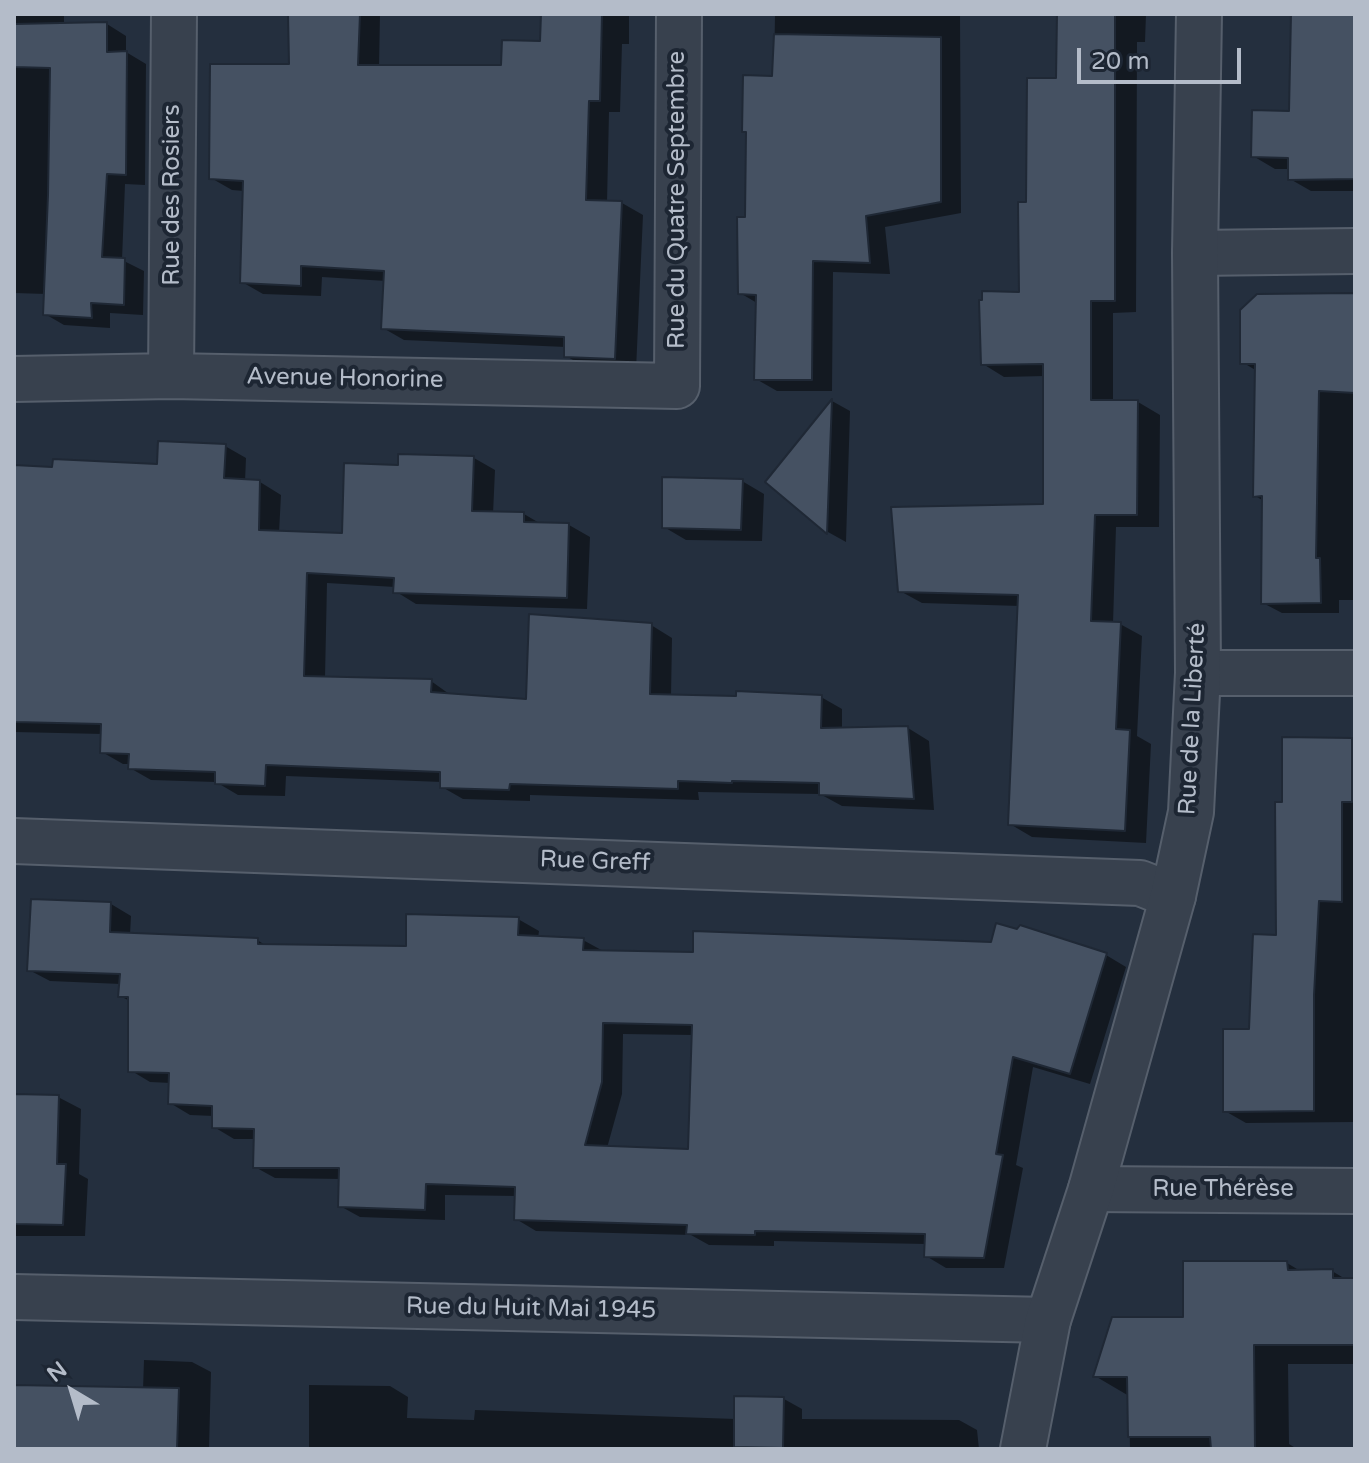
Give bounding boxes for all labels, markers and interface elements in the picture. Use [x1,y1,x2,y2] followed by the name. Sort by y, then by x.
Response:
[1081,32,1245,82] scale bar
[1091,47,1149,76] text: 20 m
[664,51,692,349] street label: Rue du Quatre Septembre
[159,104,187,286] street label: Rue des Rosiers
[246,363,444,395] street label: Avenue Honorine
[1174,622,1212,816] street label: Rue de la Liberté
[539,846,651,878] street label: Rue Greff
[1152,1176,1294,1204] street label: Rue Thérèse
[406,1292,656,1326] street label: Rue du Huit Mai 1945
[32,1351,112,1431] north arrow
[42,1356,72,1388] text: N

